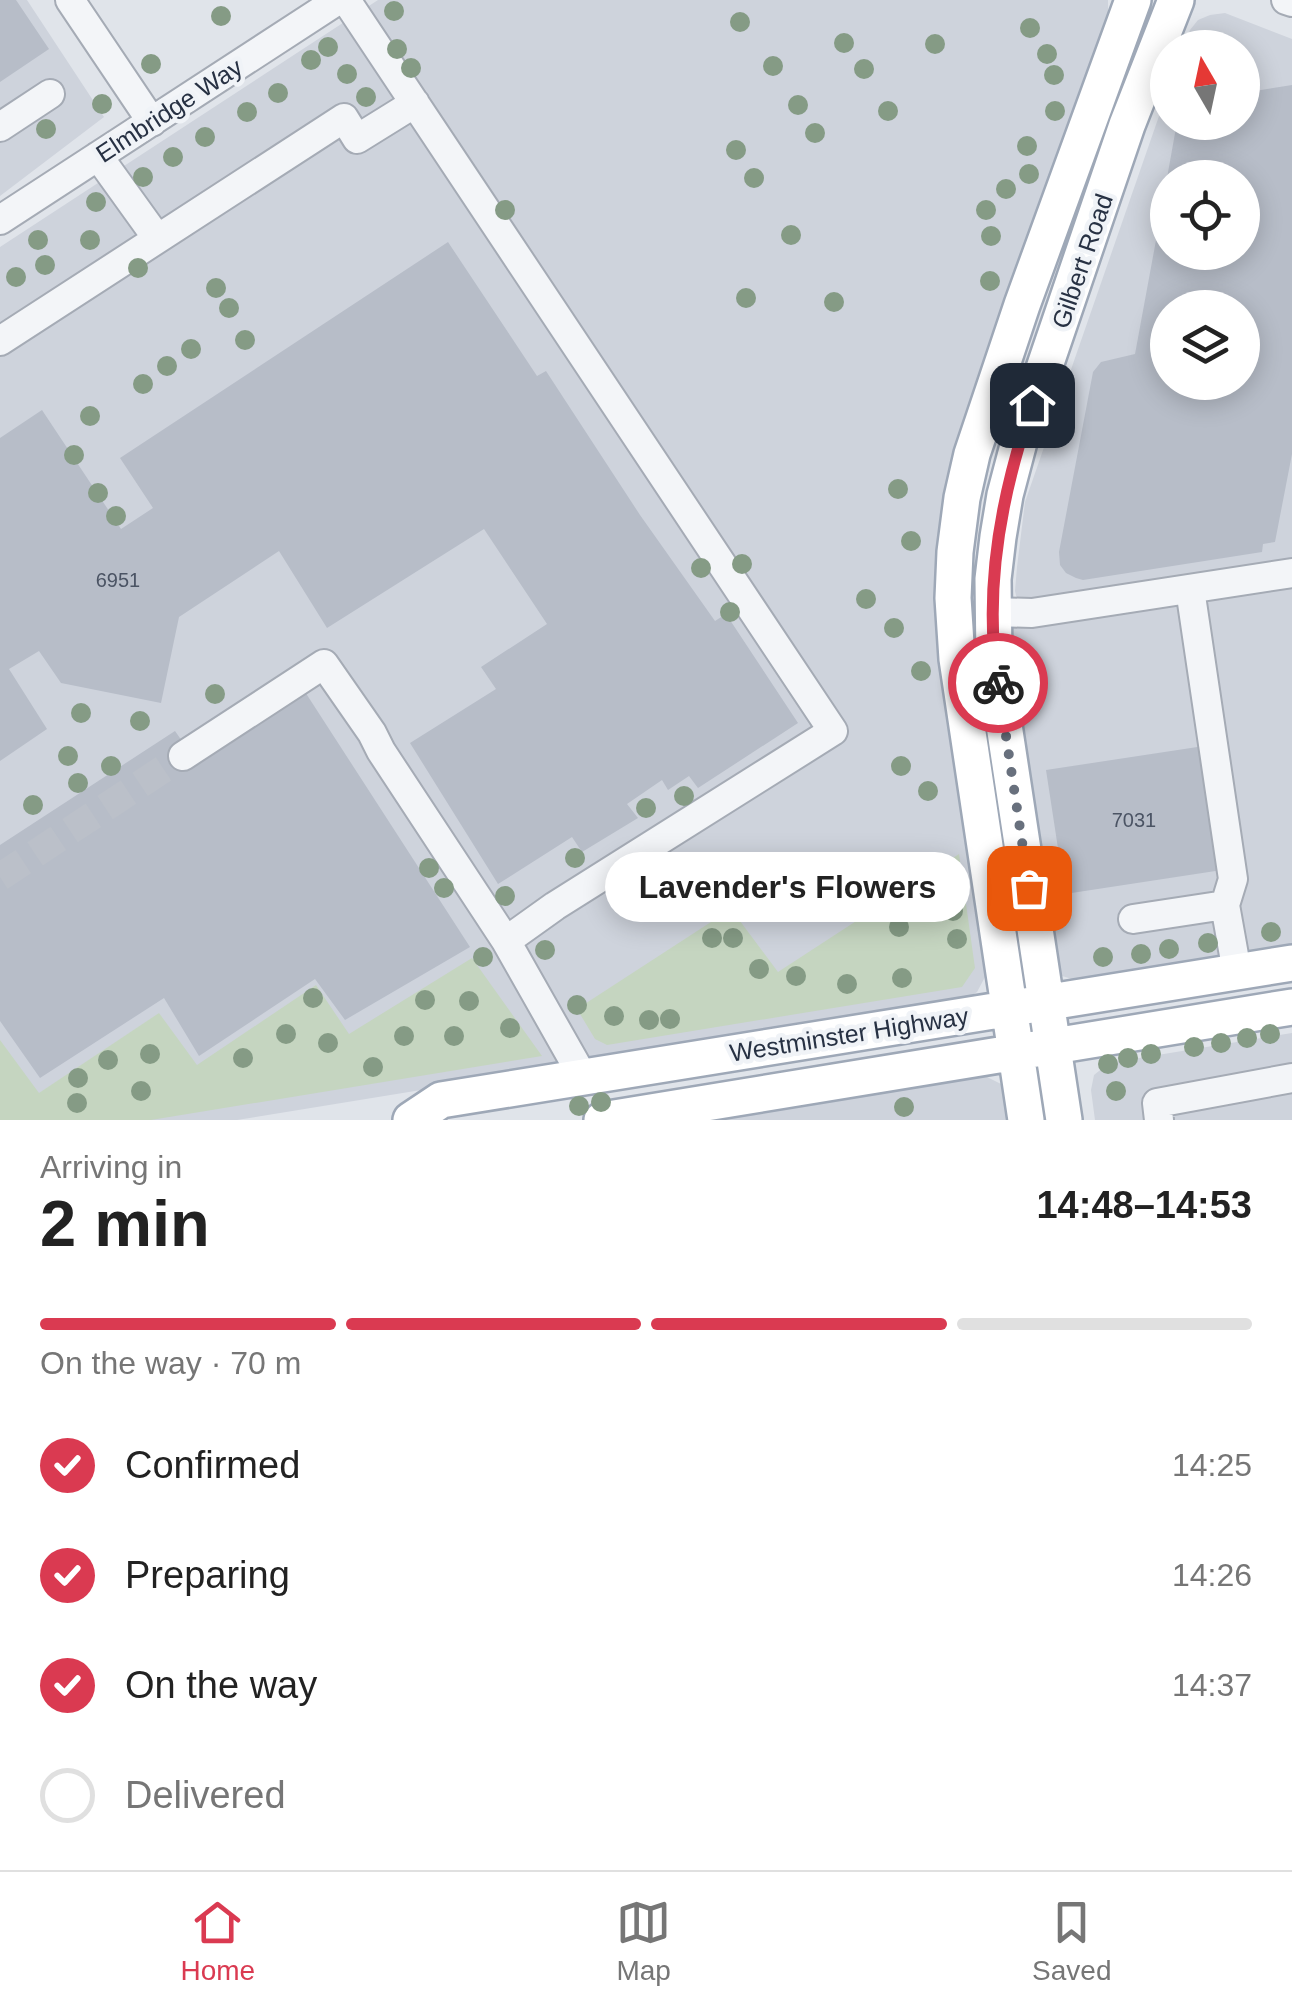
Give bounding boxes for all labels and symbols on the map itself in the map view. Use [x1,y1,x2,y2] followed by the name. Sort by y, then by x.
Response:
[1150,30,1260,140] north arrow
[91,52,248,168] street label: Elmbridge Way
[1046,190,1118,332] street label: Gilbert Road
[990,363,1075,448] pin
[96,569,140,591] house number: 6951
[948,633,1048,733] courier
[1112,809,1156,831] house number: 7031
[987,846,1072,931] pin
[604,853,969,923] callout: Lavender's Flowers
[728,1001,971,1067] street label: Westminster Highway

